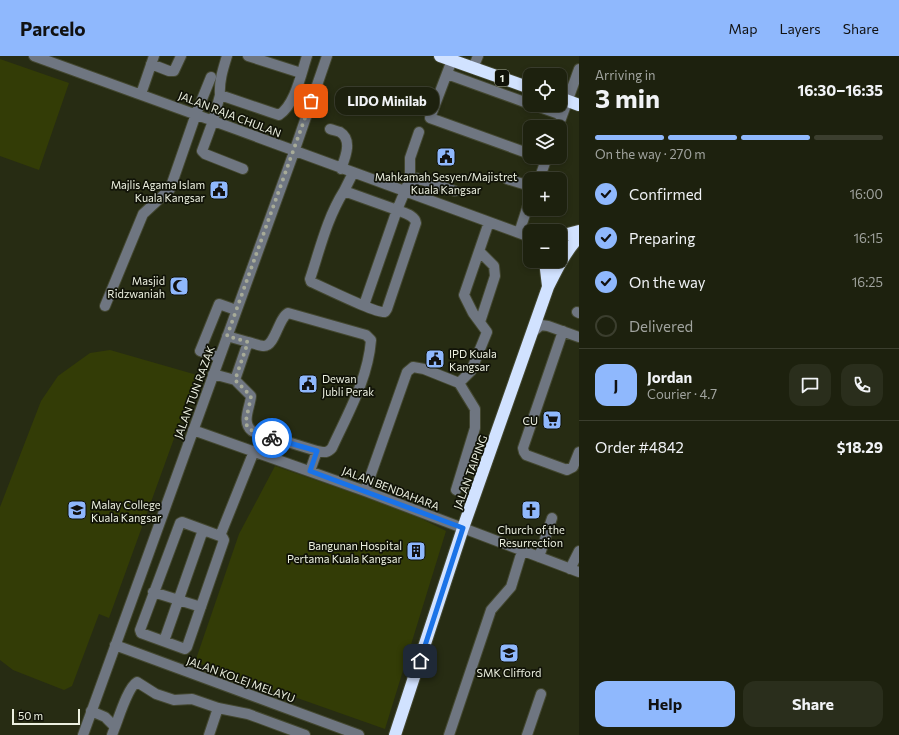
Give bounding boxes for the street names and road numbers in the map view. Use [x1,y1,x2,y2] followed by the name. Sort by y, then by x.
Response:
[495,70,509,86] road number: 1
[176,88,283,141] street label: JALAN RAJA CHULAN
[171,343,218,441] street label: JALAN TUN RAZAK
[451,433,490,511] street label: JALAN TAIPING
[340,463,442,514] street label: JALAN BENDAHARA
[185,653,297,706] street label: JALAN KOLEJ MELAYU

